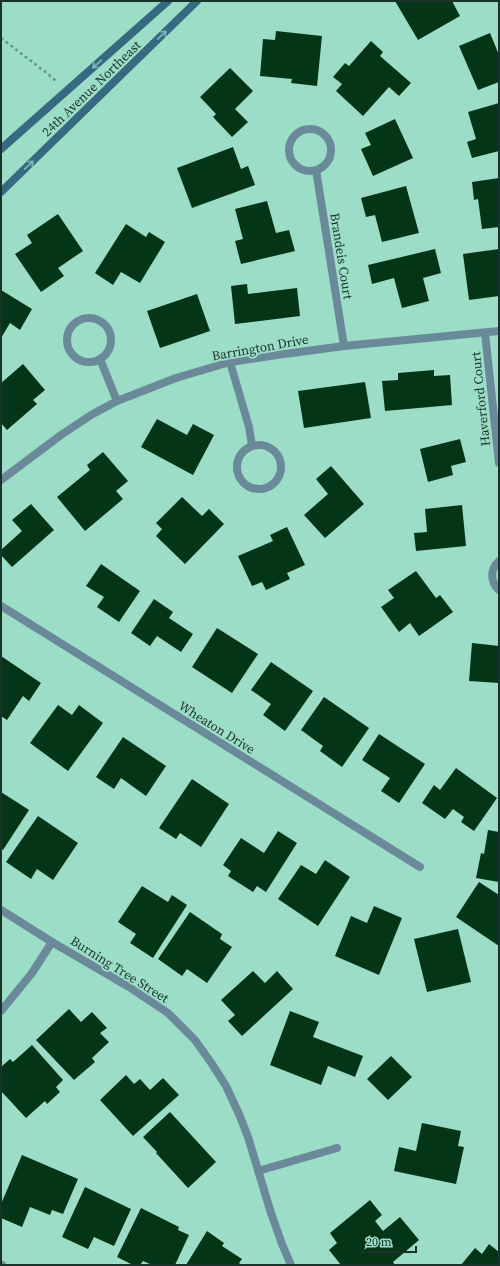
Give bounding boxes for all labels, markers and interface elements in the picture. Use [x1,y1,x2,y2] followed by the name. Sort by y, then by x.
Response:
[157,30,167,40] one-way arrow
[38,36,145,140] street label: 24th Avenue Northeast
[92,59,102,68] one-way arrow
[24,160,34,170] one-way arrow
[326,212,357,301] street label: Brandeis Court
[210,331,310,364] street label: Barrington Drive
[467,350,494,447] street label: Haverford Court
[175,697,258,758] street label: Wheaton Drive
[67,932,173,1007] street label: Burning Tree Street
[360,1228,416,1254] scale bar
[366,1234,392,1250] text: 20 m

